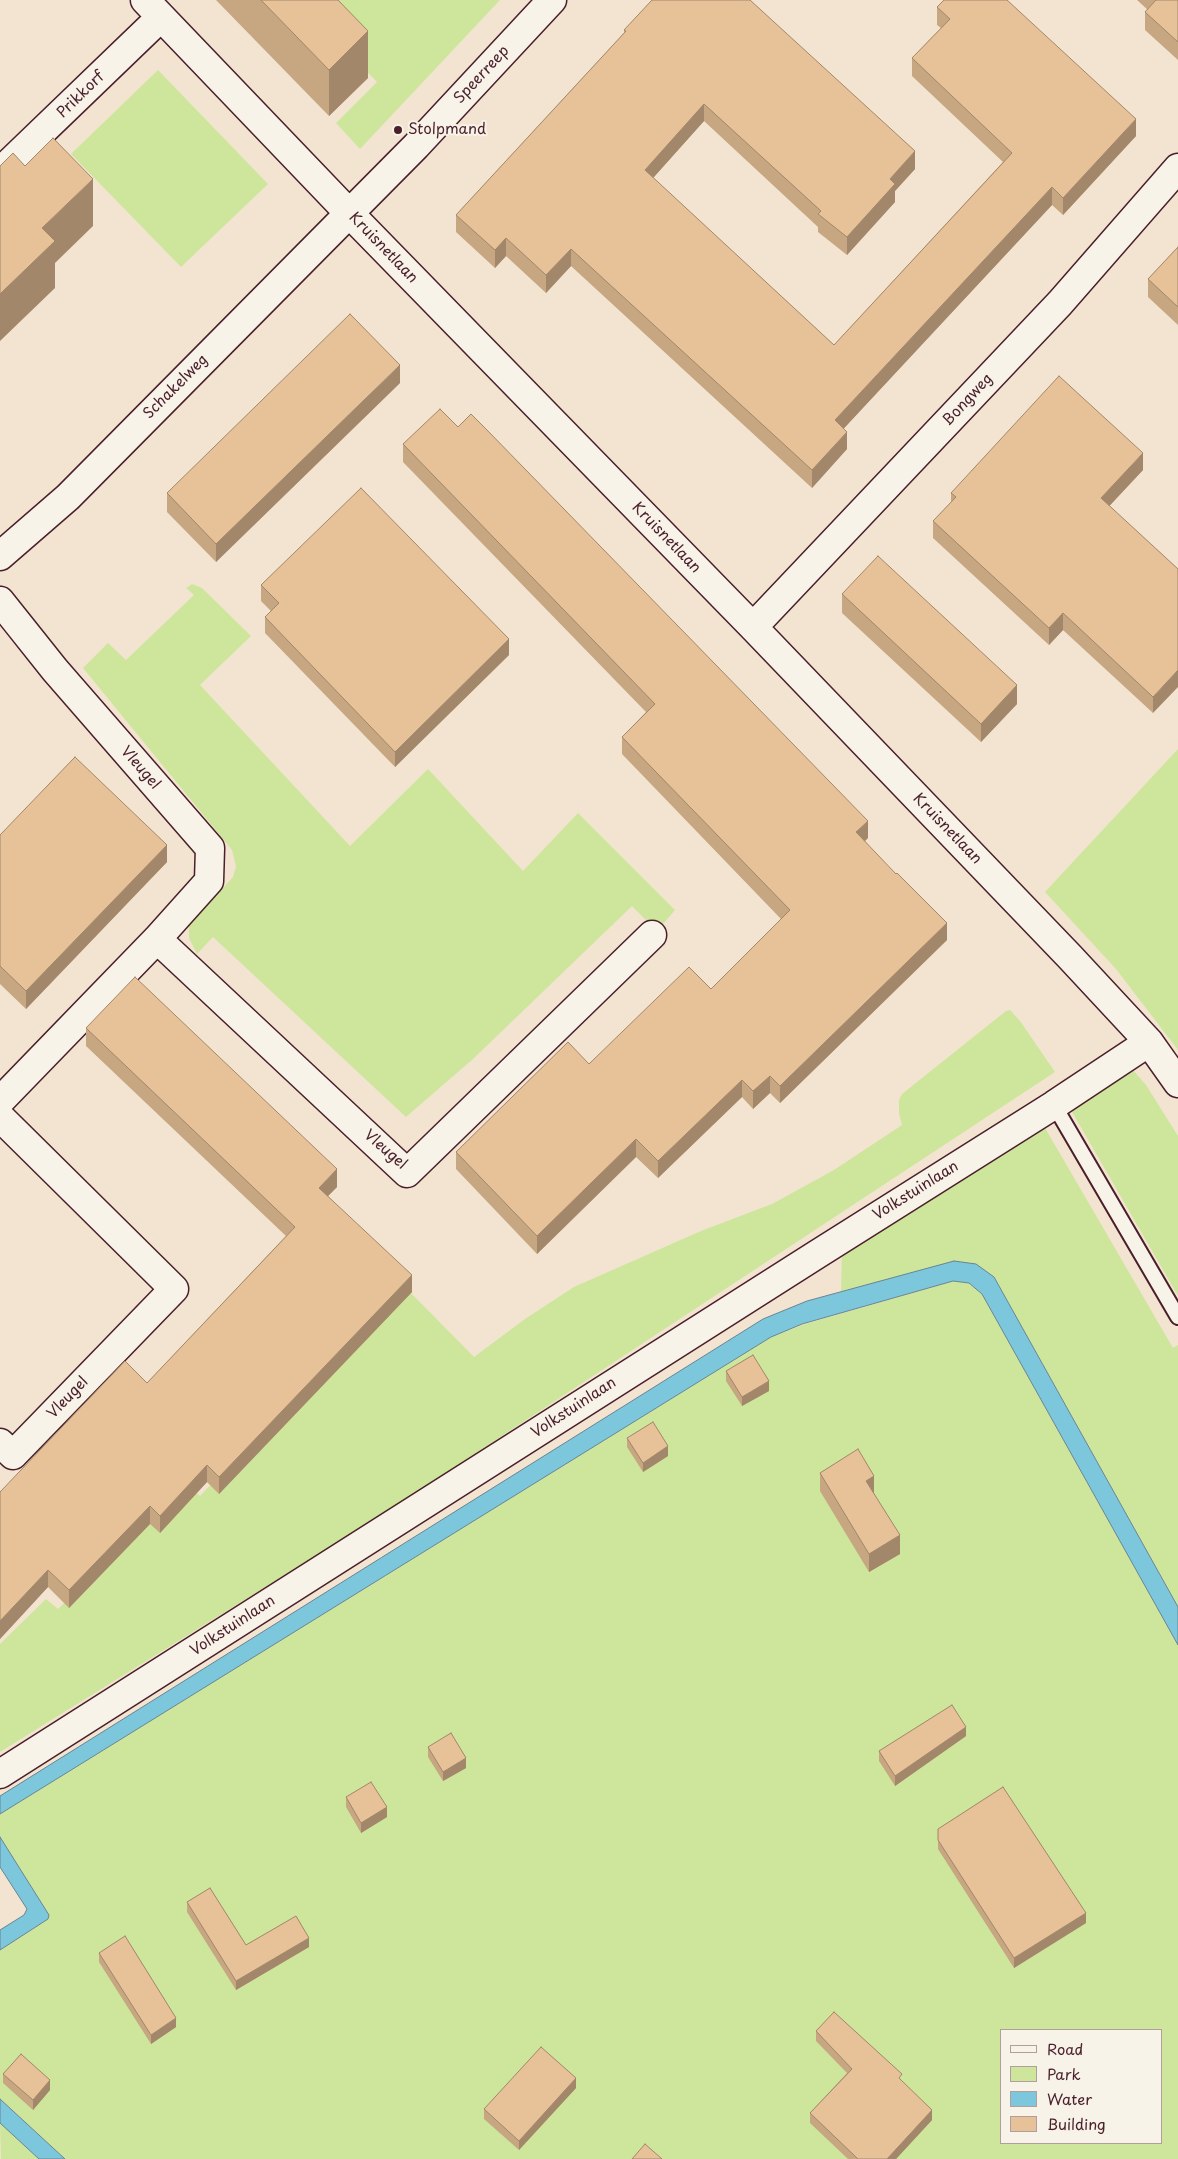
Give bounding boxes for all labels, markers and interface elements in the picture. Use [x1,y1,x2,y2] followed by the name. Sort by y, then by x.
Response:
[451,42,513,108] street label: Speerreep
[54,68,108,122] street label: Prikkorf
[408,121,486,139] place label: Stolpmand
[392,124,404,136] marker: Stolpmand
[345,209,421,287] street label: Kruisnetlaan
[140,351,212,423] street label: Schakelweg
[939,370,997,430] street label: Bongweg
[628,499,704,577] street label: Kruisnetlaan
[116,743,164,793] street label: Vleugel
[909,790,985,868] street label: Kruisnetlaan
[360,1126,410,1174] street label: Vleugel
[870,1158,962,1224] street label: Volkstuinlaan
[44,1373,92,1423] street label: Vleugel
[528,1374,620,1442] street label: Volkstuinlaan
[187,1592,279,1660] street label: Volkstuinlaan
[1000,2029,1163,2144] legend
[1047,2037,1083,2060] text: Road
[1047,2062,1081,2085] text: Park
[1047,2087,1092,2110] text: Water
[1047,2112,1106,2135] text: Building

